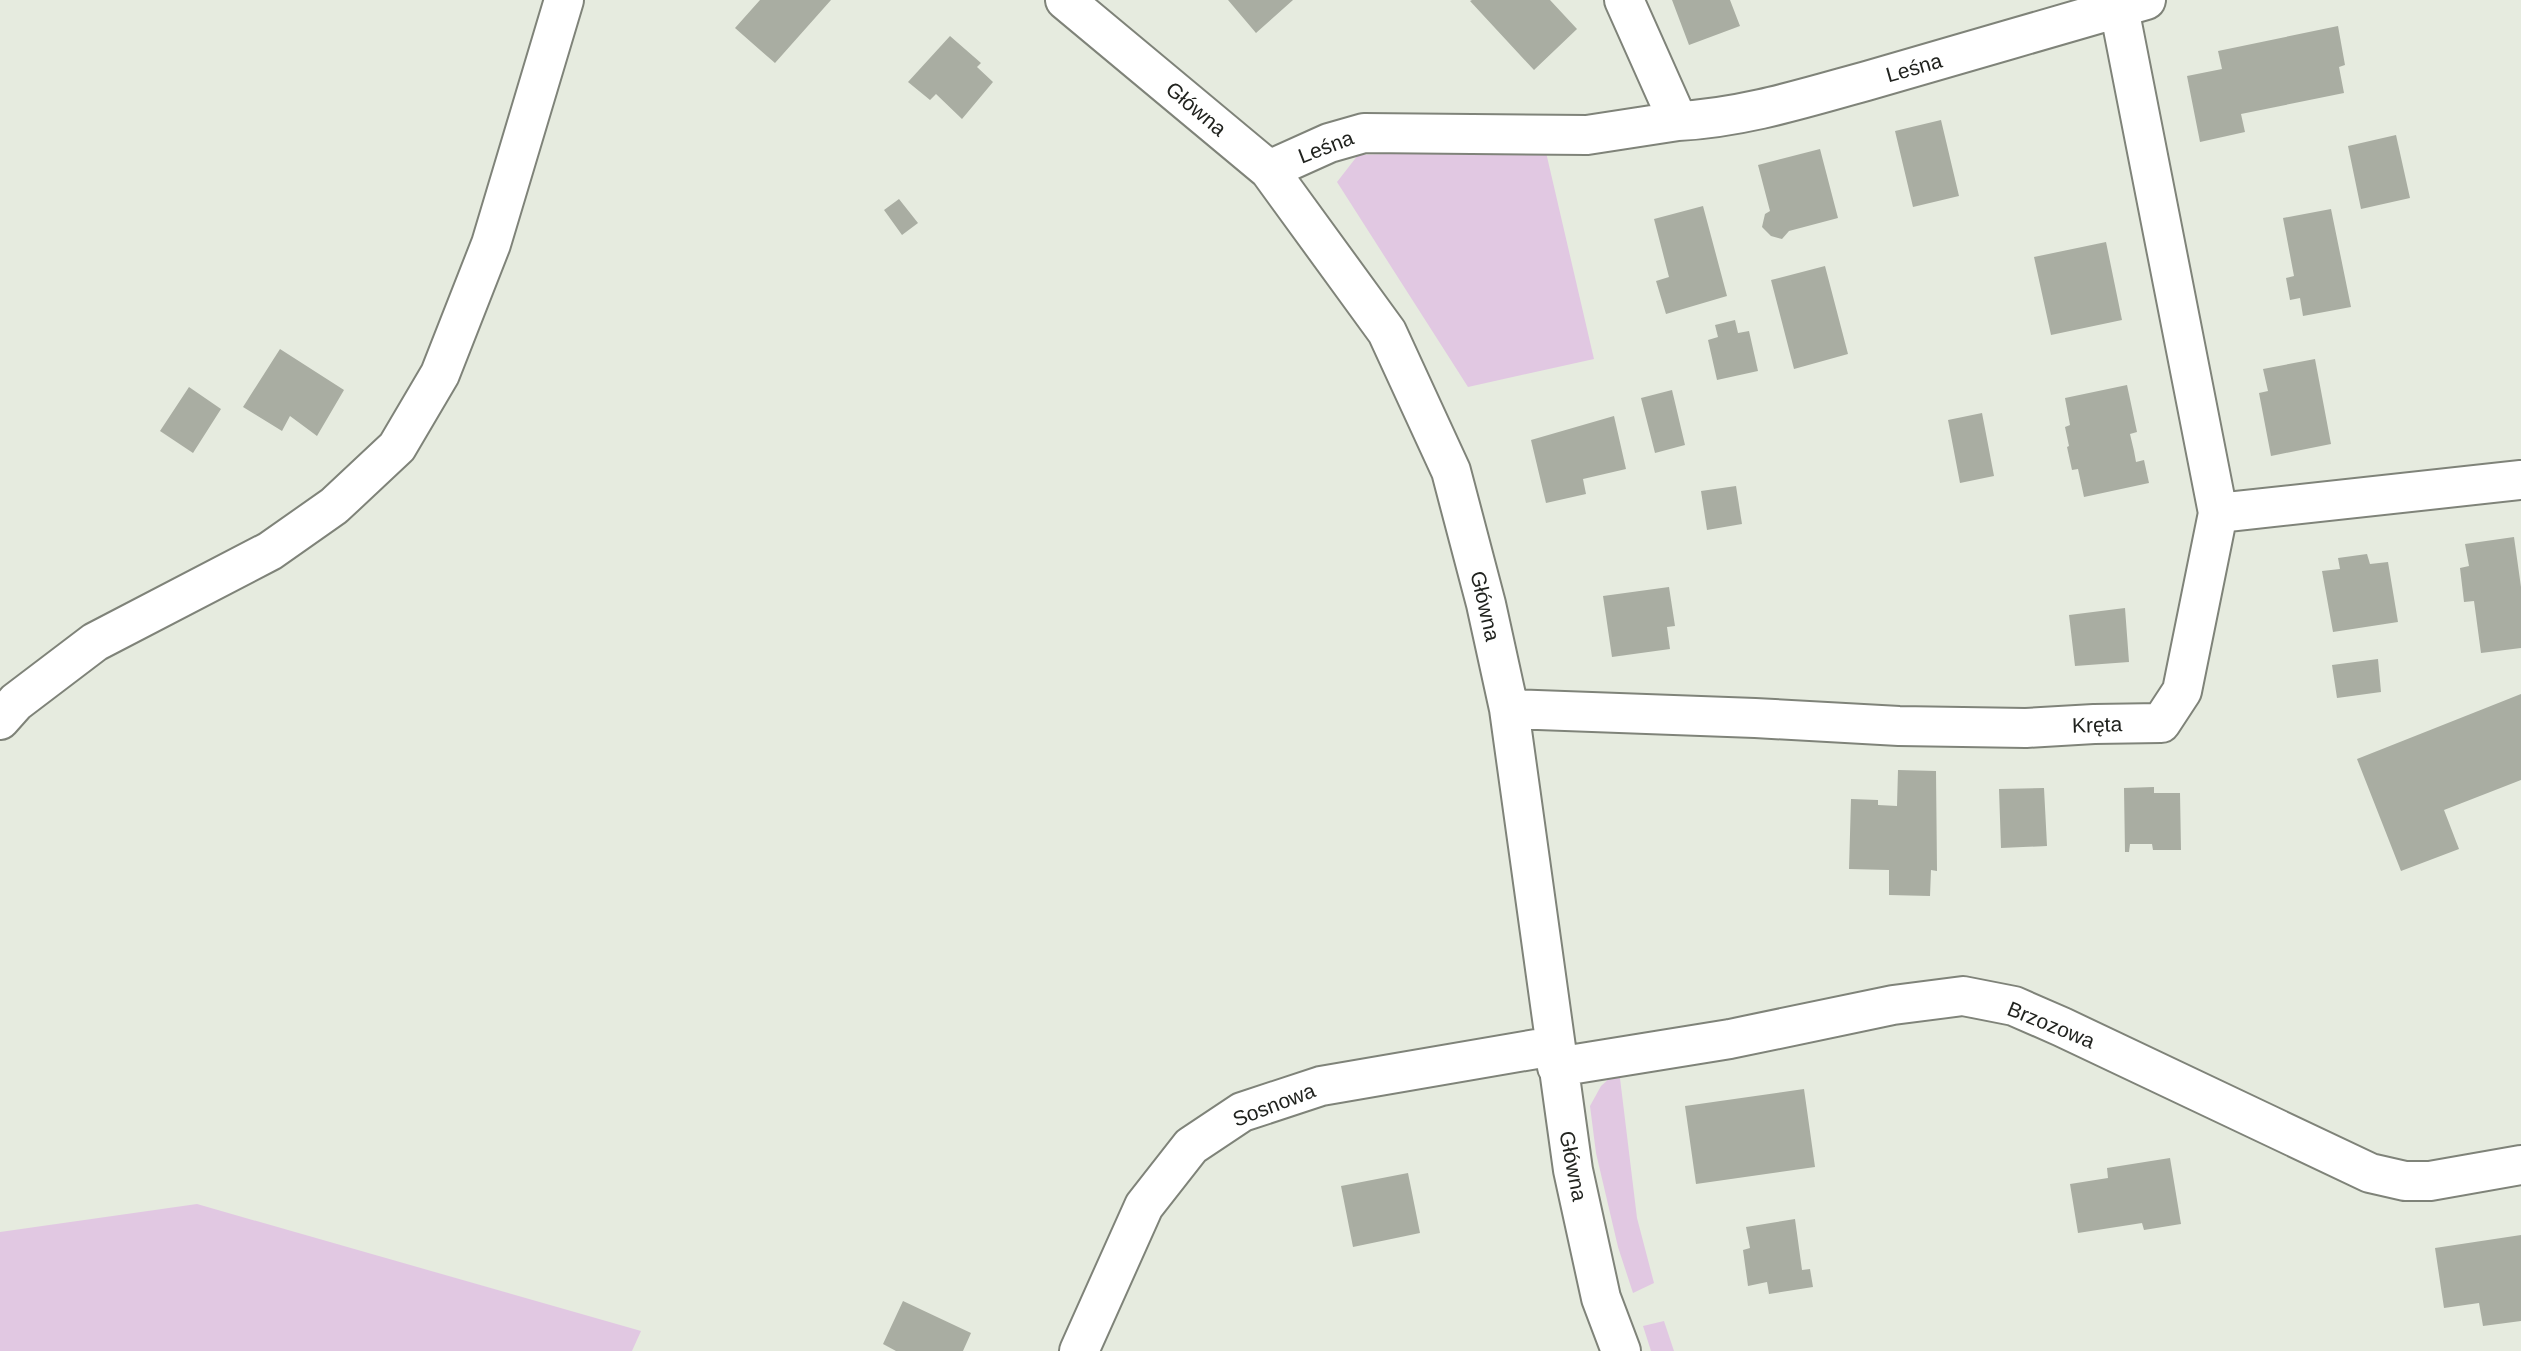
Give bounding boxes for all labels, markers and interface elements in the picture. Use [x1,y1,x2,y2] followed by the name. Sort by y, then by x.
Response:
[1883,48,1945,86] street label: Leśna
[1162,77,1231,141] street label: Główna
[1295,125,1357,168] street label: Leśna
[1466,569,1505,643] street label: Główna
[2071,712,2123,737] street label: Kręta
[2004,997,2099,1053] street label: Brzozowa
[1229,1078,1319,1131] street label: Sosnowa
[1555,1129,1592,1203] street label: Główna

